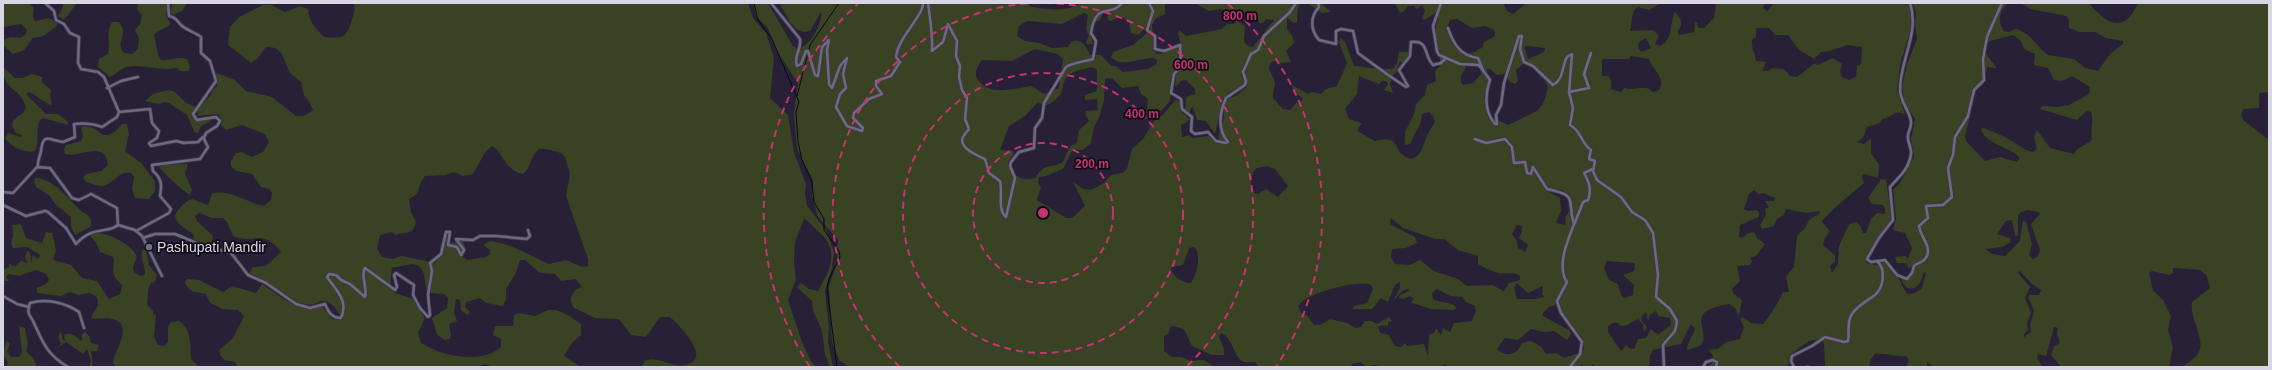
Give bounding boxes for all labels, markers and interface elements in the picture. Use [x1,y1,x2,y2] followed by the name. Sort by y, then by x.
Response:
[1223,9,1257,23] text: 800 m
[1174,58,1208,72] text: 600 m
[1125,107,1159,121] text: 400 m
[1075,157,1109,171] text: 200 m
[1036,206,1050,220] centre of rings
[157,239,266,255] place label: Pashupati Mandir
[144,242,154,252] marker: Pashupati Mandir

